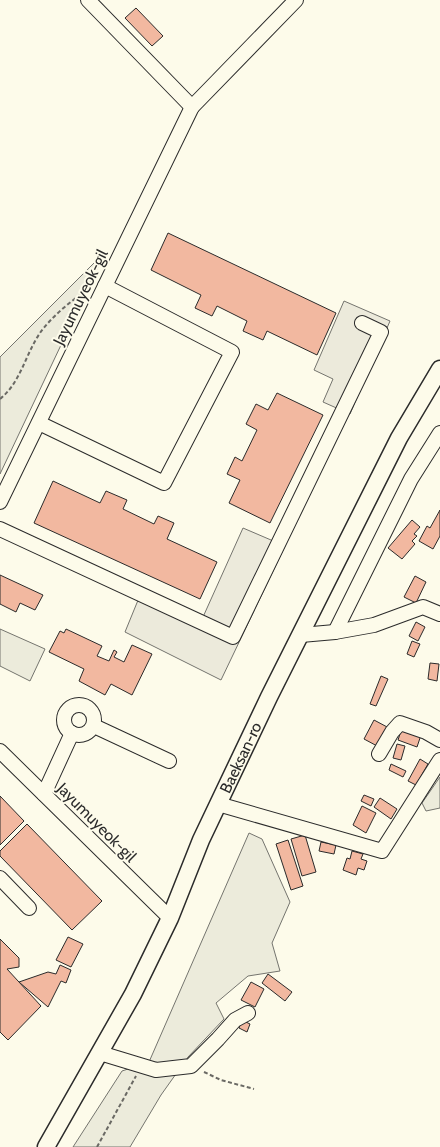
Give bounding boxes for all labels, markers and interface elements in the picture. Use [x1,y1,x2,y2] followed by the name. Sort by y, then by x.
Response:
[49,246,112,349] street label: Jayumuyeok-gil
[216,719,266,796] street label: Baeksan-ro
[52,778,140,866] street label: Jayumuyeok-gil

